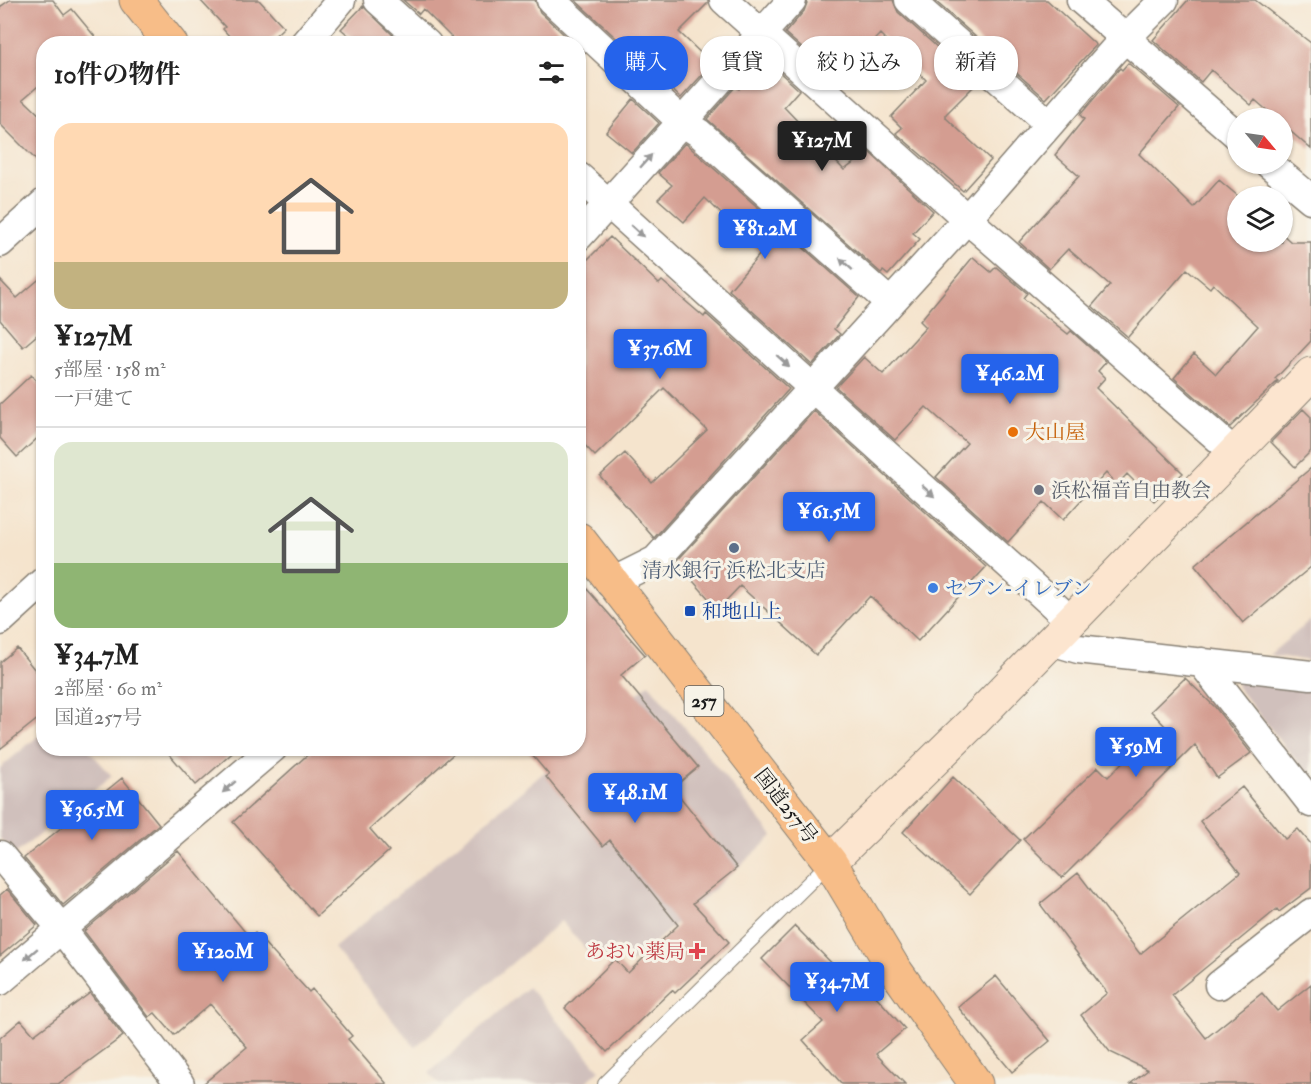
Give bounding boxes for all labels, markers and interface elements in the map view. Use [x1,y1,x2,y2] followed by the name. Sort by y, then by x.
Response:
[604,36,688,90] chip: 購入
[700,36,784,90] chip: 賃貸
[796,36,922,90] chip: 絞り込み
[934,36,1018,90] chip: 新着
[535,56,568,89] icon: filters
[54,59,180,91] text: 10件の物件
[1227,108,1293,174] north arrow
[1227,108,1293,252] map controls
[780,121,864,172] pin: ¥127M
[792,128,852,153] text: ¥127M
[639,154,652,169] one-way arrow
[257,162,365,270] icon: home
[1227,186,1293,252] button: layers
[716,209,814,260] pin: ¥81.2M
[733,216,797,241] text: ¥81.2M
[630,224,645,238] one-way arrow
[838,257,853,271] one-way arrow
[54,321,133,353] text: ¥127M
[611,329,709,380] pin: ¥37.6M
[628,336,692,361] text: ¥37.6M
[775,354,790,368] one-way arrow
[961,354,1059,405] pin: ¥46.2M
[54,357,166,382] text: 5部屋 · 158 m²
[975,361,1045,386] text: ¥46.2M
[54,386,134,411] text: 一戸建て
[1025,420,1085,445] place label: 大山屋
[1006,425,1020,439] marker: 大山屋
[1051,478,1211,503] place label: 浜松福音自由教会
[257,481,365,589] icon: home
[1032,483,1046,497] marker: 浜松福音自由教会
[920,484,935,497] one-way arrow
[780,492,878,543] pin: ¥61.5M
[797,499,861,524] text: ¥61.5M
[727,541,741,555] marker: 清水銀行 浜松北支店
[642,558,826,583] place label: 清水銀行 浜松北支店
[945,576,1092,601] place label: セブン-イレブン
[926,581,940,595] marker: セブン-イレブン
[702,599,782,624] place label: 和地山上
[683,604,697,618] marker: 和地山上
[54,640,139,672] text: ¥34.7M
[54,676,162,701] text: 2部屋 · 60 m²
[684,686,724,716] road number: 257
[54,705,142,730] text: 国道257号
[1100,727,1172,778] pin: ¥59M
[1109,734,1163,759] text: ¥59M
[749,764,823,848] street label: 国道257号
[586,773,684,824] pin: ¥48.1M
[222,780,237,793] one-way arrow
[602,780,668,805] text: ¥48.1M
[43,790,141,841] pin: ¥36.5M
[60,797,124,822] text: ¥36.5M
[181,932,265,983] pin: ¥120M
[192,939,254,964] text: ¥120M
[585,939,685,964] place label: あおい薬局
[690,944,704,958] marker: あおい薬局
[24,947,39,960] one-way arrow
[788,962,886,1013] pin: ¥34.7M
[804,969,870,994] text: ¥34.7M

